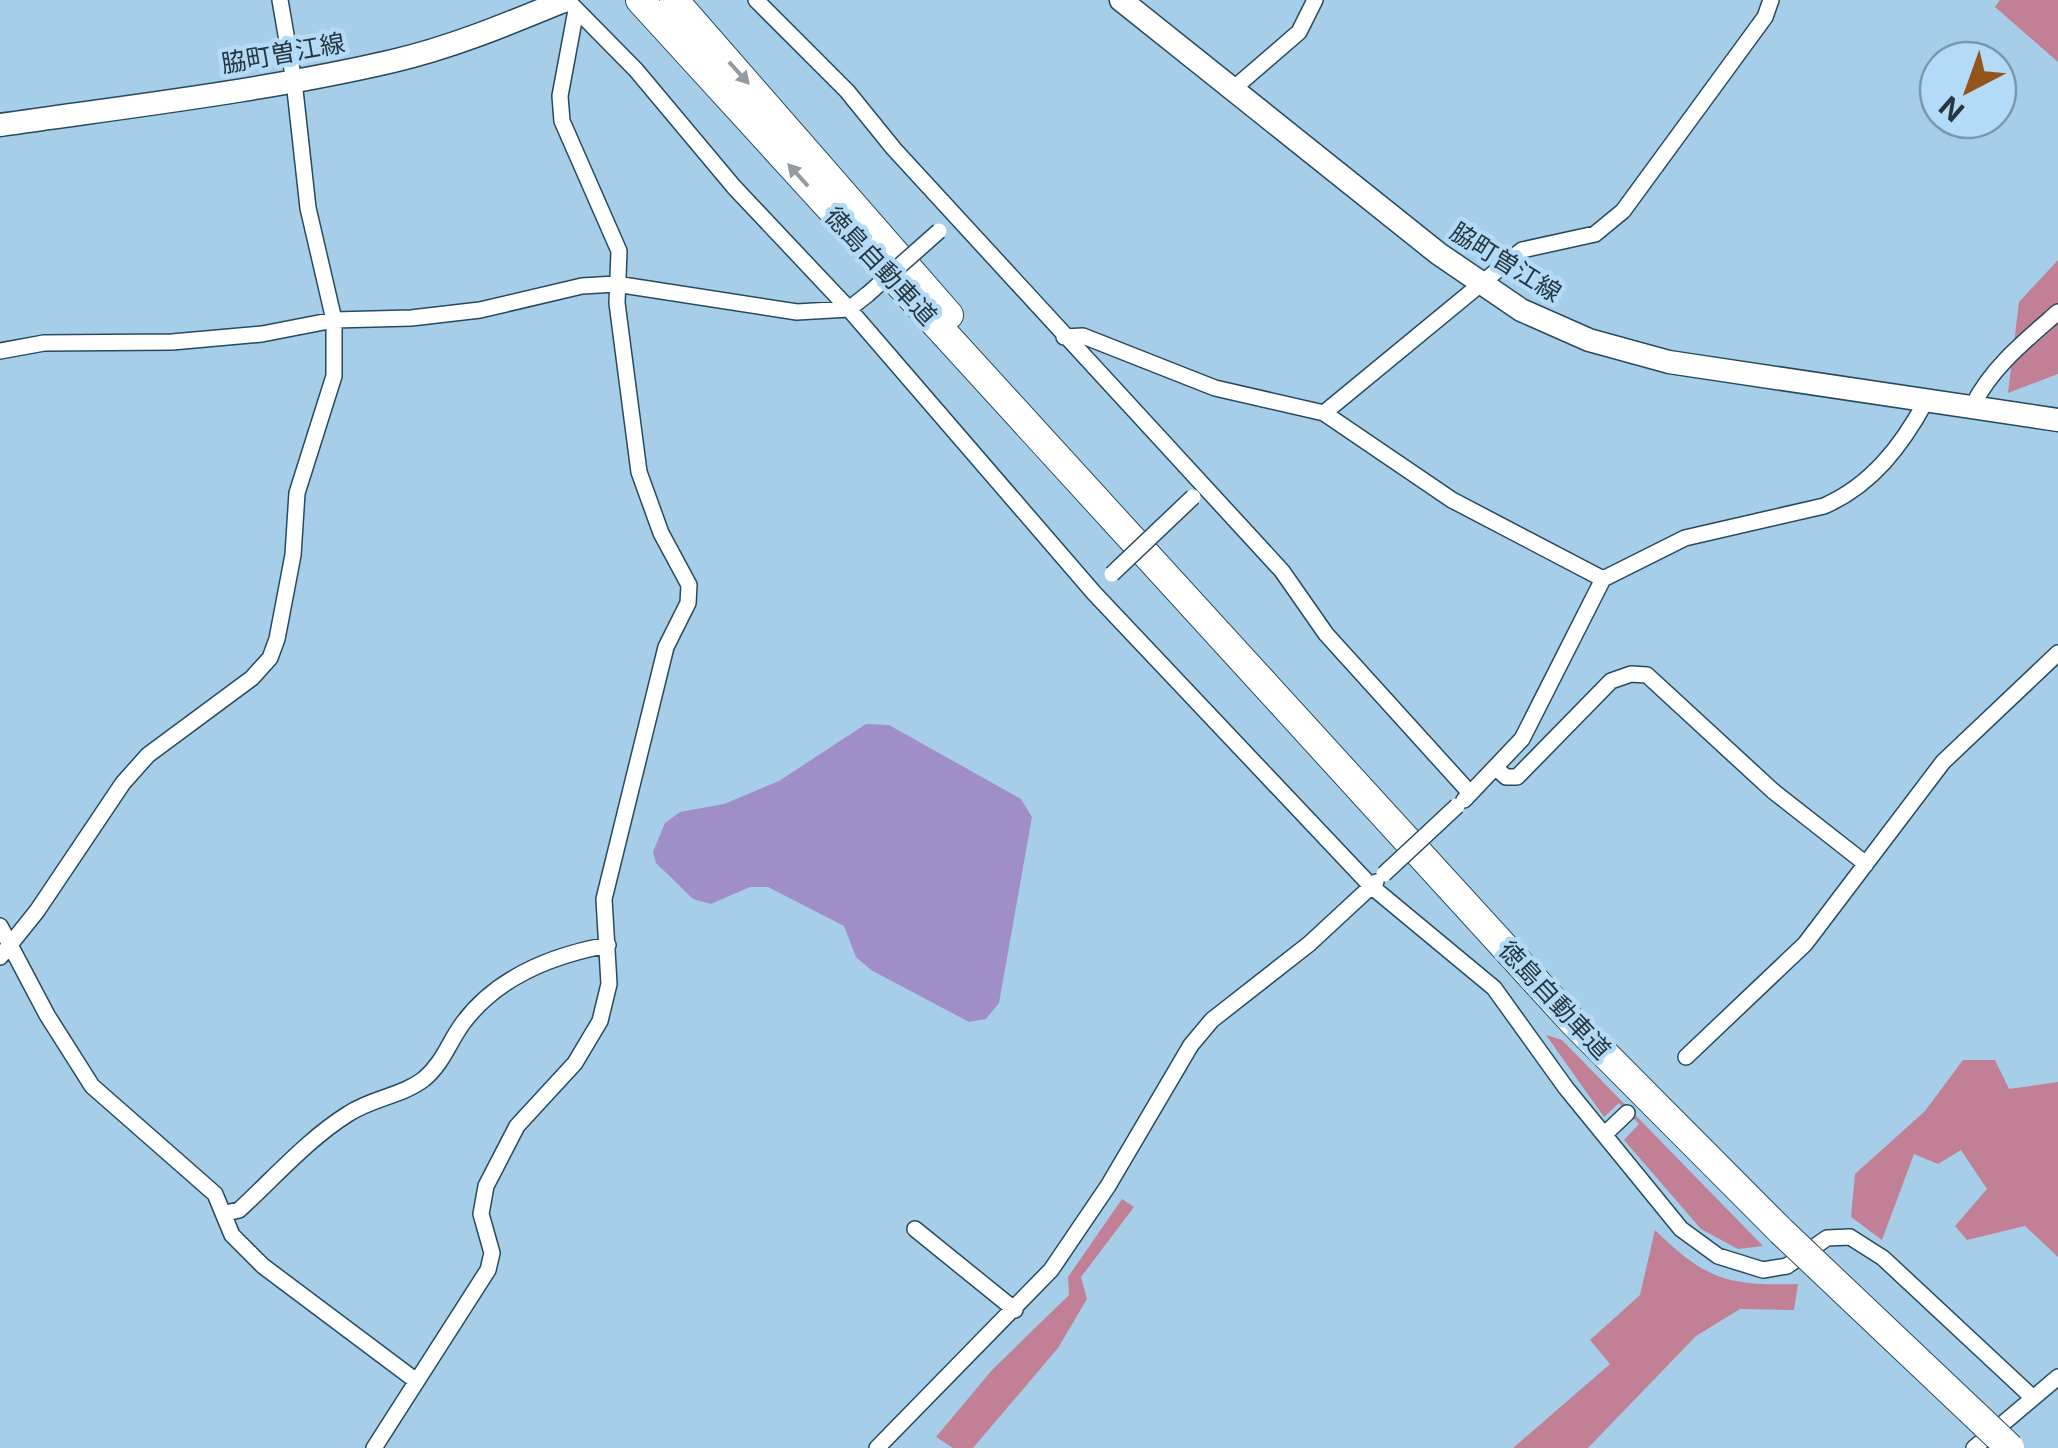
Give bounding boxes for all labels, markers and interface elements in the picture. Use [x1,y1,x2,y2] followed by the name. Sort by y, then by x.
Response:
[219,27,347,79] street label: 脇町曽江線
[1918,40,2018,140] north arrow
[727,60,749,85] one-way arrow
[1932,89,1971,129] text: N
[787,163,809,188] one-way arrow
[819,201,943,331] street label: 徳島自動車道
[1445,216,1567,308] street label: 脇町曽江線
[1493,935,1617,1065] street label: 徳島自動車道

